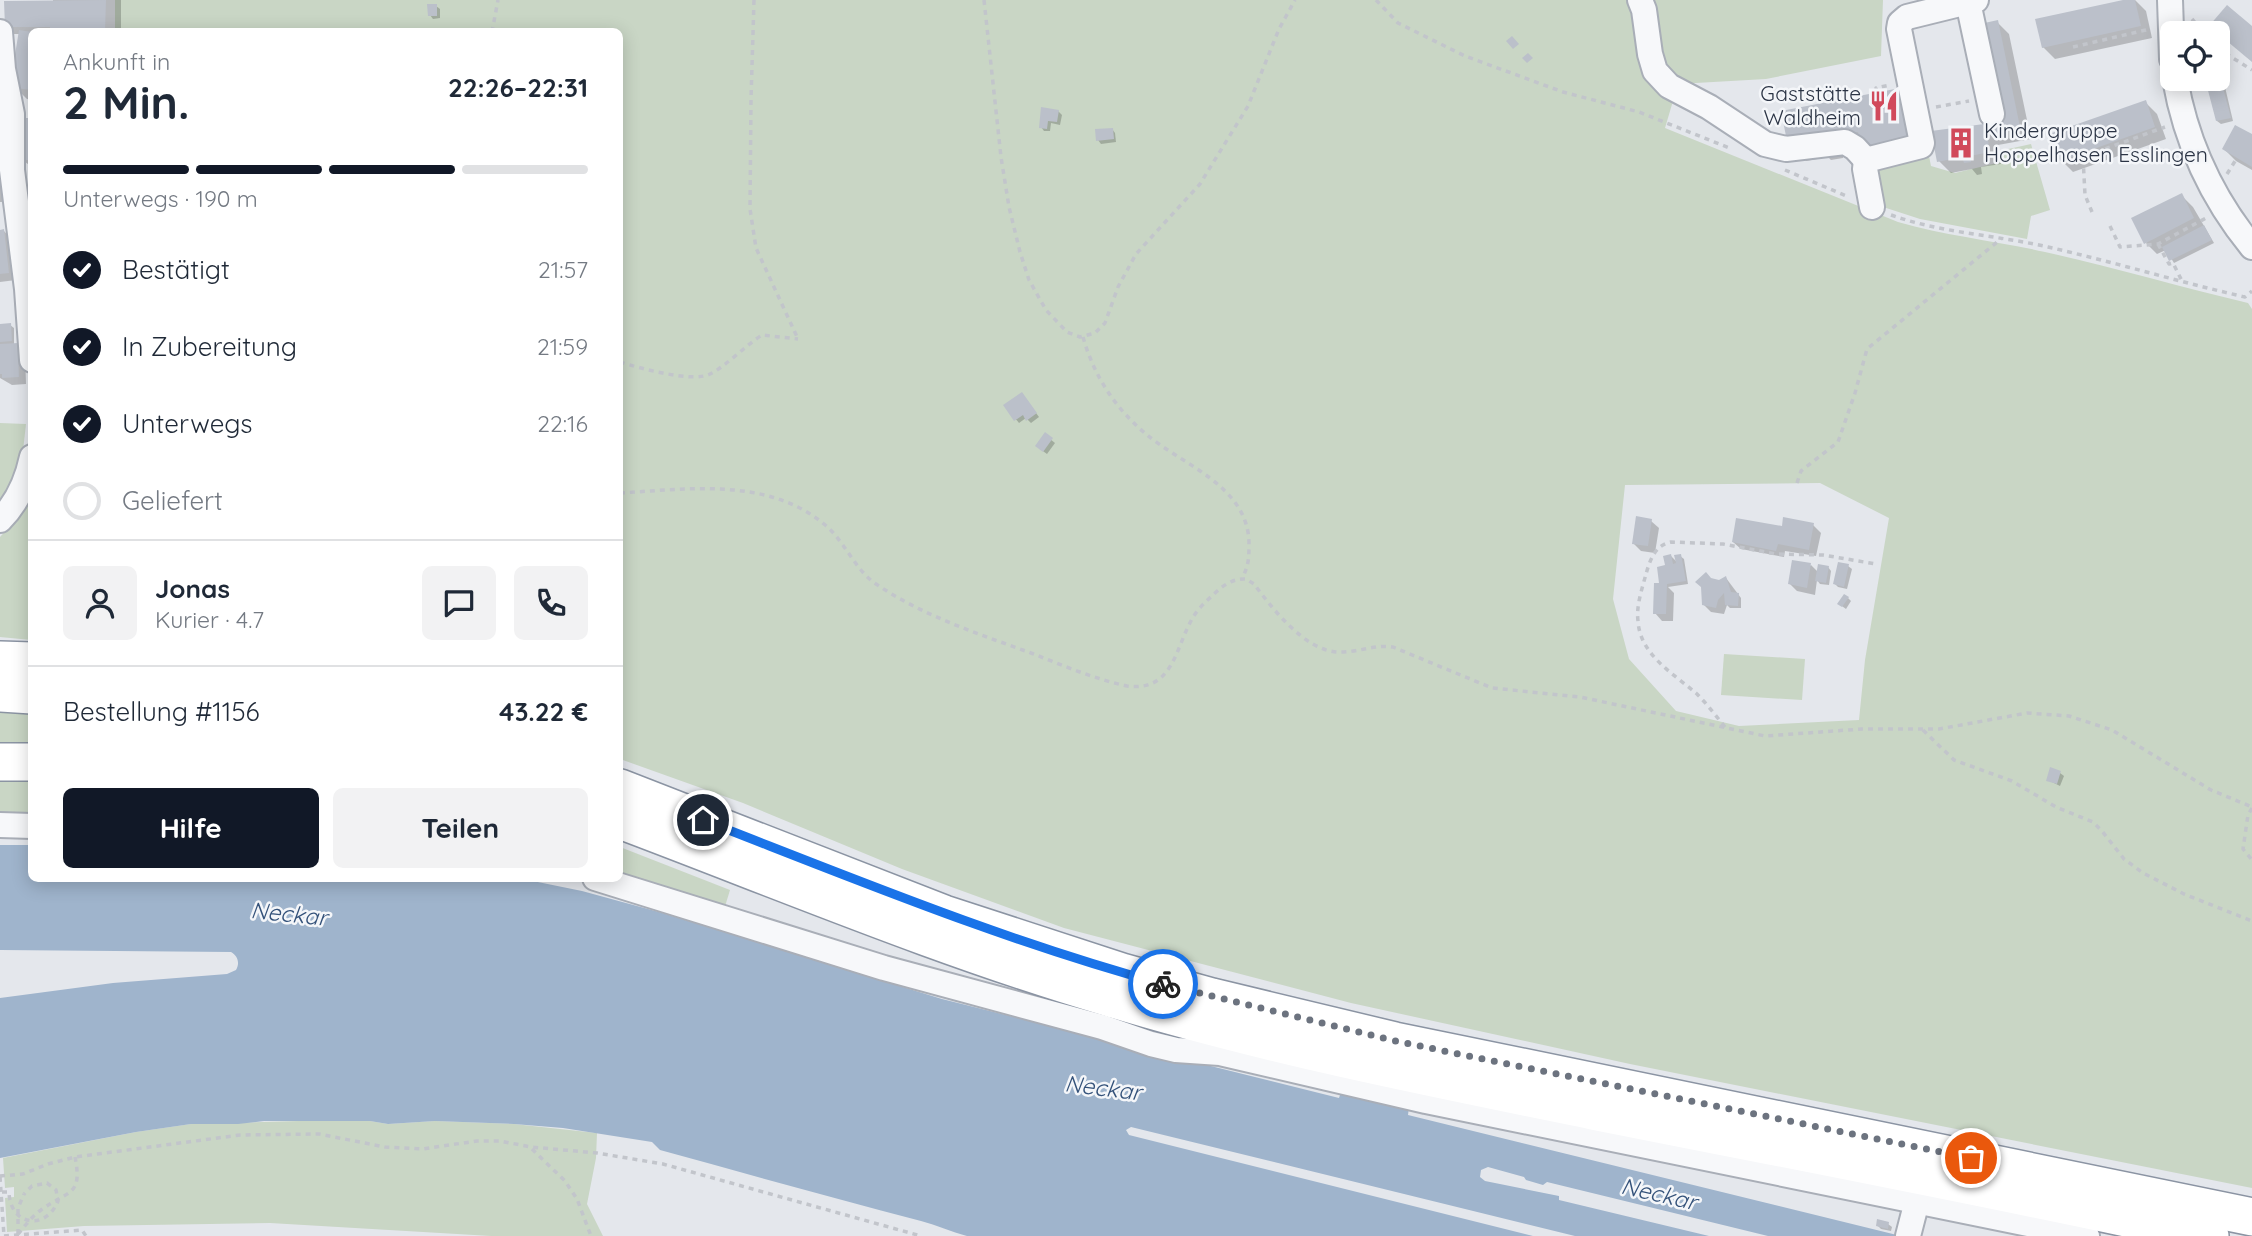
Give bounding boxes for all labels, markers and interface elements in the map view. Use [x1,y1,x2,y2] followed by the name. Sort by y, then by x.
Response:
[2160,21,2230,91] map controls
[2160,21,2230,91] button: locate
[63,47,170,76] text: Ankunft in
[448,71,588,104] text: 22:26–22:31
[63,73,189,131] text: 2 Min.
[1760,80,1861,130] place label: Gaststätte Waldheim
[1867,89,1901,123] restaurant icon: Gaststätte Waldheim
[1984,117,2208,167] place label: Kindergruppe Hoppelhasen Esslingen
[1944,126,1978,160] building icon: Kindergruppe Hoppelhasen Esslingen
[63,184,258,213] text: Unterwegs · 190 m
[63,251,101,289] icon: check
[122,253,230,286] text: Bestätigt
[538,255,588,284] text: 21:57
[63,328,101,366] icon: check
[122,330,297,363] text: In Zubereitung
[537,332,588,361] text: 21:59
[63,405,101,443] icon: check
[122,407,253,440] text: Unterwegs
[537,409,588,438] text: 22:16
[122,484,223,517] text: Geliefert
[63,566,137,640] button: person
[422,566,496,640] button: chat
[514,566,588,640] button: phone
[155,572,230,605] text: Jonas
[155,605,264,634] text: Kurier · 4.7
[63,695,260,728] text: Bestellung #1156
[499,695,588,728] text: 43.22 €
[63,788,319,868] button: Hilfe
[333,788,588,868] button: Teilen
[673,790,733,850] pin
[684,801,722,839] icon: home
[249,895,332,932] water label: Neckar
[1128,949,1198,1019] courier
[1144,965,1182,1003] icon: bike
[1063,1068,1146,1107] water label: Neckar
[1941,1128,2001,1188] pin
[1952,1139,1990,1177] icon: bag
[1618,1171,1703,1217] water label: Neckar

